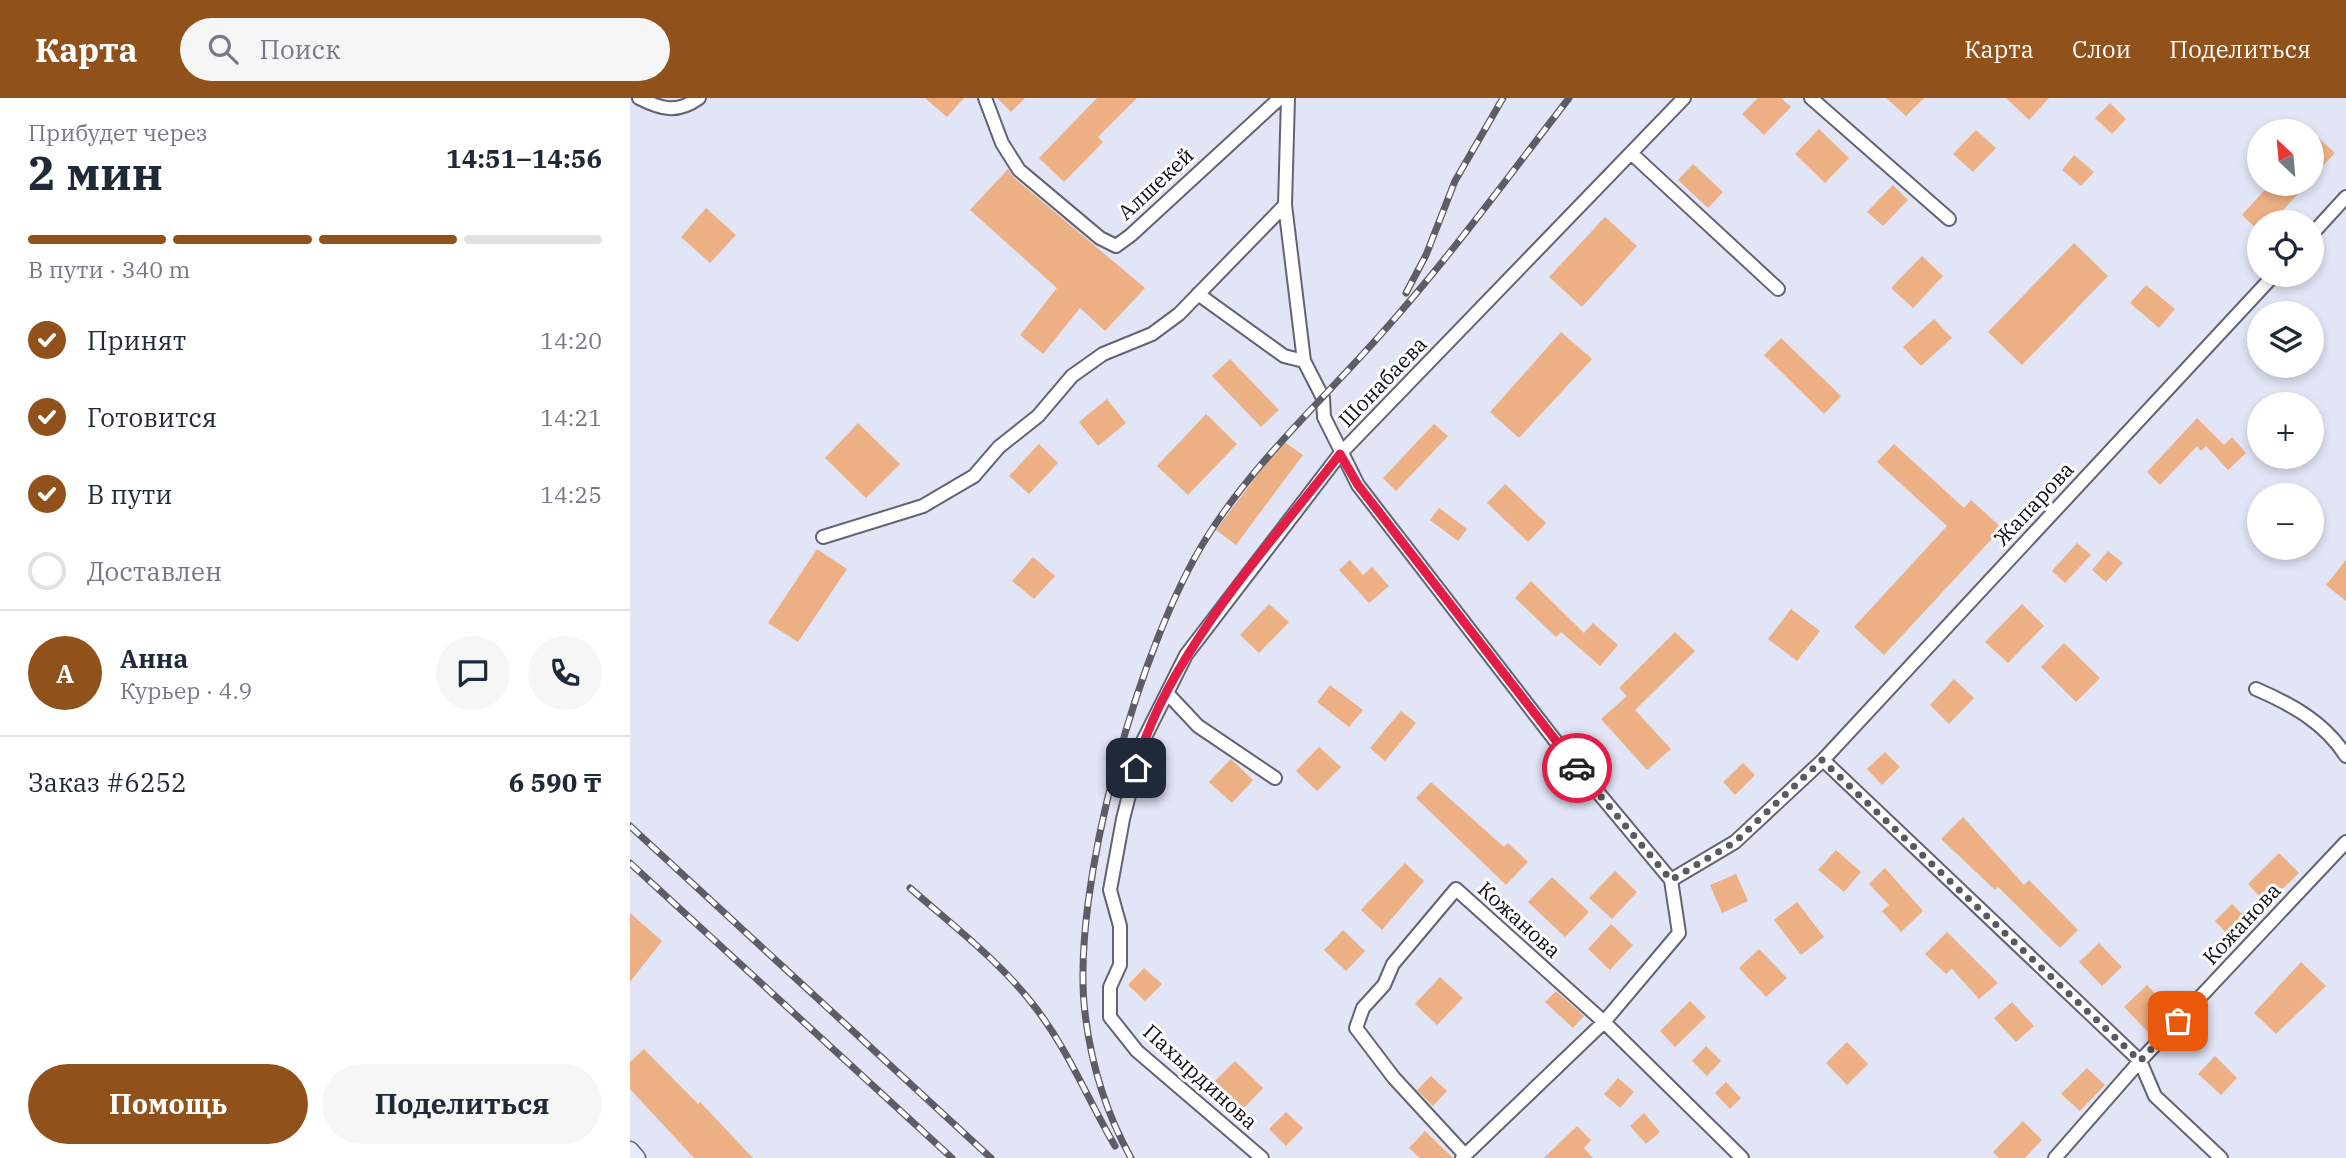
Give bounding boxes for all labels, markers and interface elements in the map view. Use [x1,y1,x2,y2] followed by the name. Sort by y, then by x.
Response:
[180,18,670,81] search box
[35,28,138,71] text: Карта
[204,30,242,68] icon: search
[260,32,340,66] text: Поиск
[1964,33,2034,65] text: Карта
[2072,33,2131,65] text: Слои
[2169,33,2311,65] text: Поделиться
[28,117,208,147] text: Прибудет через
[2247,119,2324,196] north arrow
[2247,119,2324,560] map controls
[446,141,602,175] text: 14:51–14:56
[1111,141,1199,226] street label: Алшекей
[28,143,163,203] text: 2 мин
[2247,210,2324,287] button: locate
[28,254,190,284] text: В пути · 340 m
[2247,301,2324,378] button: layers
[28,321,66,359] icon: check
[87,323,186,357] text: Принят
[540,325,602,355] text: 14:20
[1332,330,1433,433] street label: Шонабаева
[2247,392,2324,469] button: +
[28,398,66,436] icon: check
[87,400,217,434] text: Готовится
[540,402,602,432] text: 14:21
[1987,455,2079,551] street label: Жапарова
[28,475,66,513] icon: check
[87,477,172,511] text: В пути
[540,479,602,509] text: 14:25
[2247,483,2324,560] button: −
[87,554,222,588] text: Доставлен
[436,636,510,710] button: chat
[528,636,602,710] button: phone
[120,641,188,675] text: Анна
[56,656,74,690] text: А
[120,675,252,705] text: Курьер · 4.9
[1542,733,1612,803] courier
[1106,738,1166,798] pin
[1117,749,1155,787] icon: home
[1558,749,1596,787] icon: car
[28,765,187,799] text: Заказ #6252
[509,765,602,799] text: 6 590 ₸
[1472,875,1567,964] street label: Кожанова
[2196,876,2286,970] street label: Кожанова
[2148,991,2208,1051] pin
[2159,1002,2197,1040] icon: bag
[1137,1017,1264,1135] street label: Пахырдинова
[28,1064,308,1144] button: Помощь
[322,1064,602,1144] button: Поделиться

